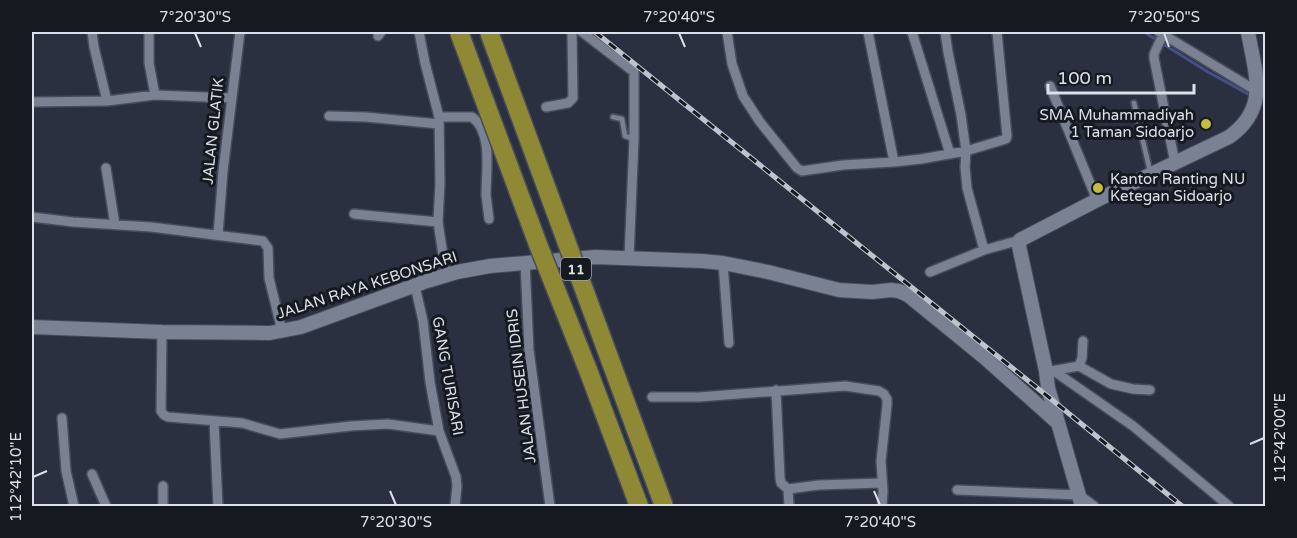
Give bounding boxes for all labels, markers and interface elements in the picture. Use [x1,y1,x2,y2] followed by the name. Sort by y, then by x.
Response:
[159,8,231,26] text: 7°20'30"S
[643,8,715,26] text: 7°20'40"S
[1128,8,1200,26] text: 7°20'50"S
[1048,57,1194,95] scale bar
[1057,67,1112,89] text: 100 m
[198,77,228,185] street label: JALAN GLATIK
[1039,106,1194,141] place label: SMA Muhammadiyah 1 Taman Sidoarjo
[1199,117,1213,131] marker: SMA Muhammadiyah 1 Taman Sidoarjo
[1110,170,1245,205] place label: Kantor Ranting NU Ketegan Sidoarjo
[1091,181,1105,195] marker: Kantor Ranting NU Ketegan Sidoarjo
[275,247,459,323] street label: JALAN RAYA KEBONSARI
[561,258,591,280] road number: 11
[503,308,539,464] street label: JALAN HUSEIN IDRIS
[429,315,467,437] street label: GANG TURISARI
[1271,393,1289,483] text: 112°42'00"E
[7,432,25,522] text: 112°42'10"E
[360,513,432,531] text: 7°20'30"S
[844,513,916,531] text: 7°20'40"S

